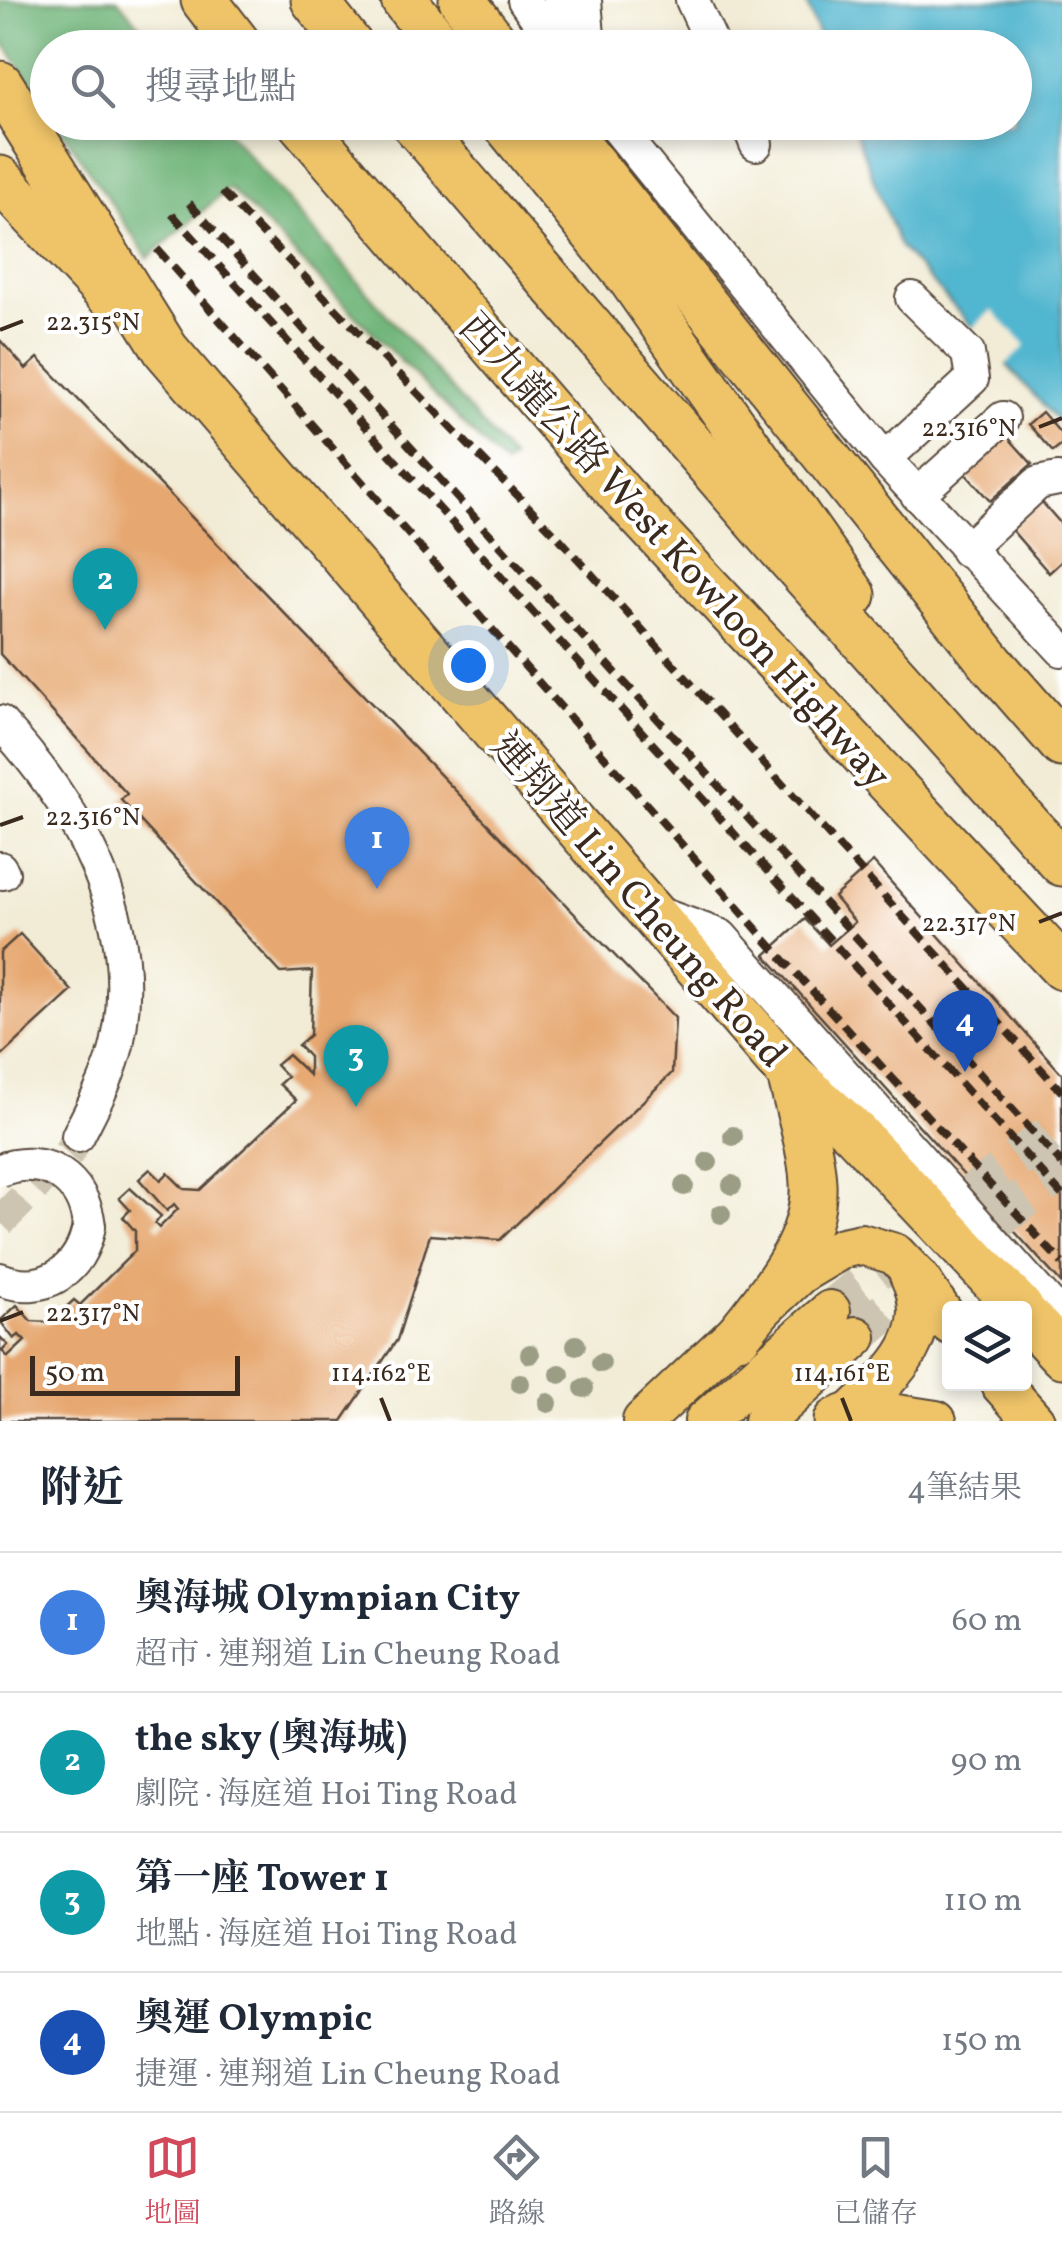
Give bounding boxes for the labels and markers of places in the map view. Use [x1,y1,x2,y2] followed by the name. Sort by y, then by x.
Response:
[72,548,138,630] pin: 2
[344,806,410,889] pin: 1
[932,990,998,1072] pin: 4
[324,1024,388,1107] pin: 3

